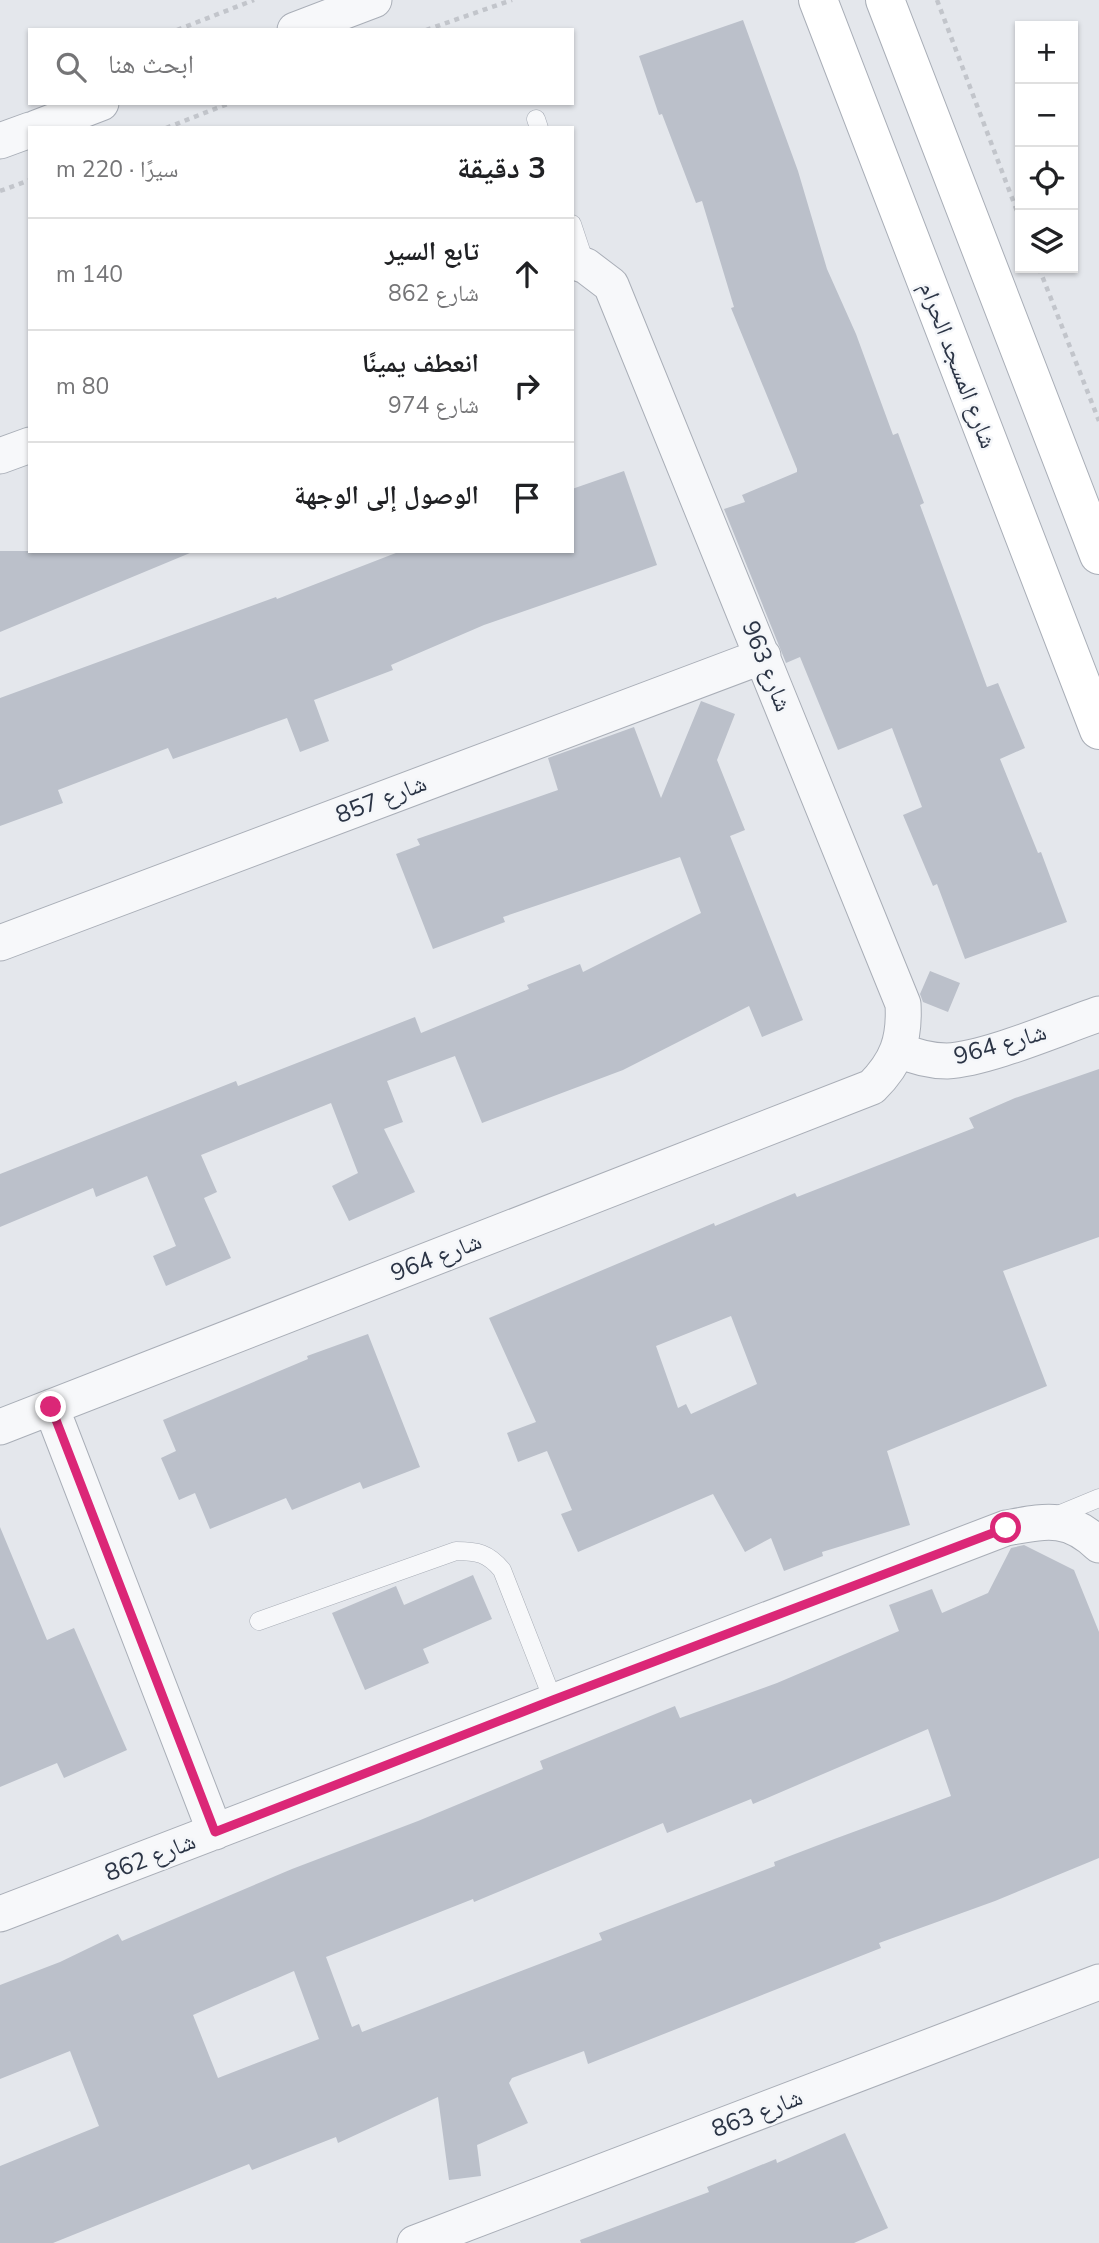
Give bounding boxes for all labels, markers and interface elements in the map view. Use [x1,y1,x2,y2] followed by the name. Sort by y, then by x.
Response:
[1015,21,1078,273] map controls
[1015,21,1078,84] button: +
[28,28,574,105] search box
[108,47,194,82] text: ابحث هنا
[52,48,90,86] icon: search
[1015,84,1078,147] button: −
[1015,147,1078,210] button: locate
[457,148,546,189] text: 3 دقيقة
[56,154,178,185] text: سيرًا · 220 m
[1015,210,1078,273] button: layers
[385,234,479,269] text: تابع السير
[508,255,546,293] icon: ahead
[56,259,123,290] text: 140 m
[912,277,1004,453] street label: شارع المسجد الحرام
[388,278,479,309] text: شارع 862
[362,346,479,381] text: انعطف يمينًا
[508,367,546,405] icon: right
[56,371,109,402] text: 80 m
[388,390,479,421] text: شارع 974
[294,478,479,513] text: الوصول إلى الوجهة
[508,479,546,517] icon: arrive
[734,616,800,716] street label: شارع 963
[331,767,431,831] street label: شارع 857
[950,1016,1050,1072] street label: شارع 964
[386,1225,486,1289] street label: شارع 964
[35,1391,66,1422] route end
[990,1512,1021,1543] route start
[100,1825,200,1889] street label: شارع 862
[707,2081,807,2145] street label: شارع 863

